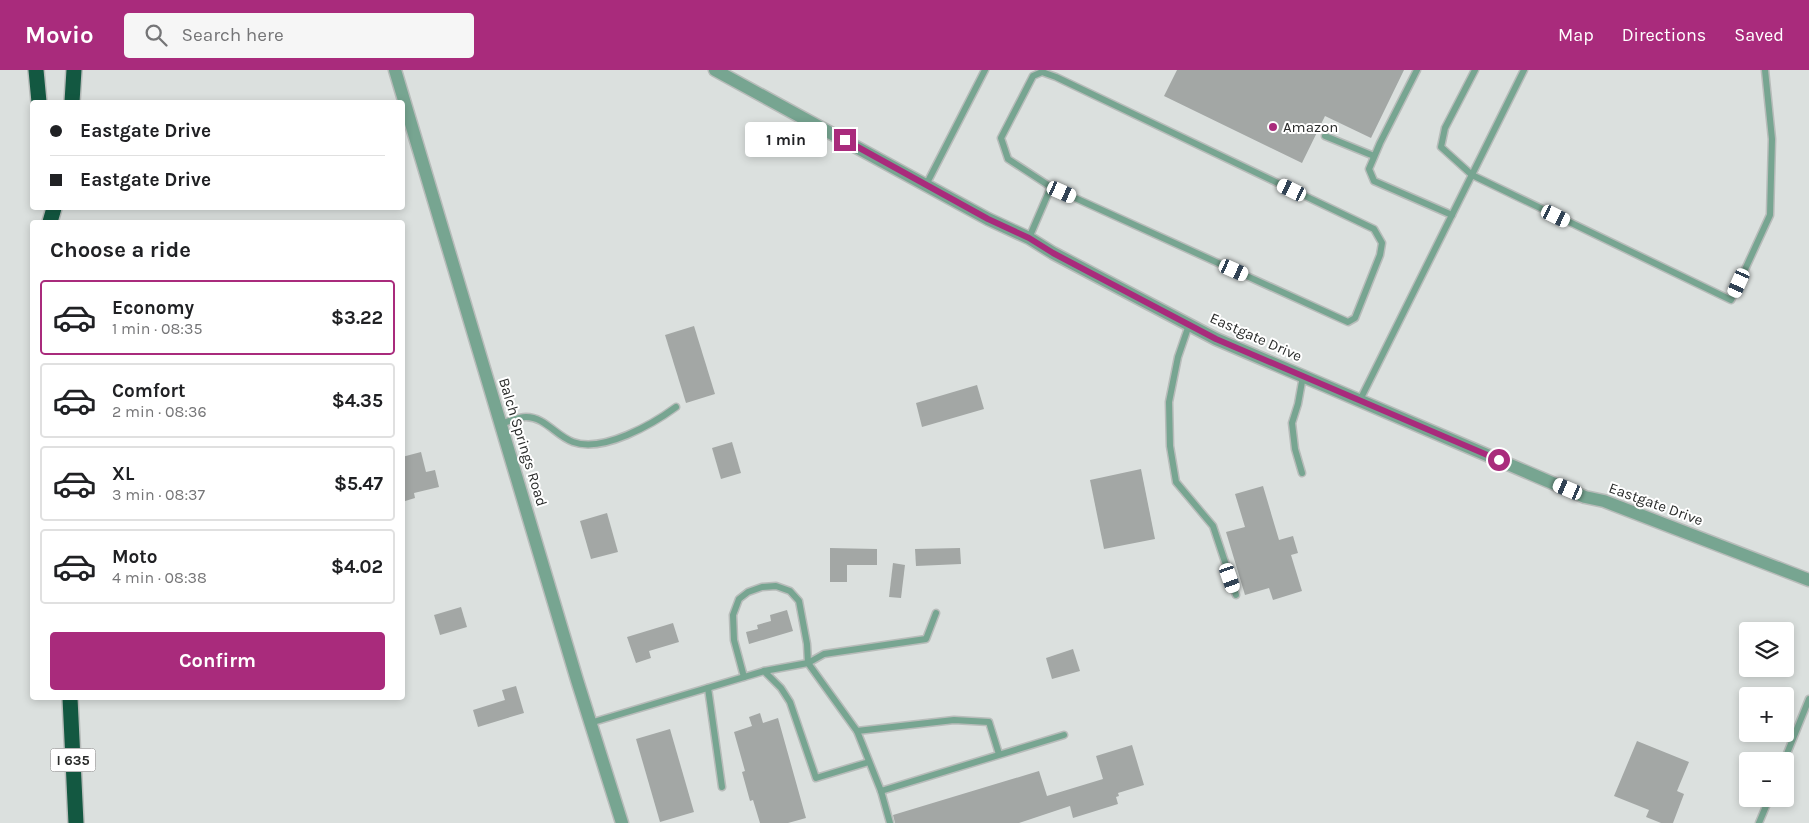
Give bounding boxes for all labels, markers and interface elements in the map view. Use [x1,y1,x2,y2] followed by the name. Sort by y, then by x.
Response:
[124,13,474,58] search box
[25,21,94,49] text: Movio
[142,21,170,49] icon: search
[182,24,284,46] text: Search here
[1558,24,1594,46] text: Map
[1622,24,1706,46] text: Directions
[1734,24,1784,46] text: Saved
[1283,118,1338,136] place label: Amazon
[80,120,211,142] text: Eastgate Drive
[1267,121,1279,133] marker: Amazon
[745,122,828,158] callout: 1 min
[834,129,856,151] route end
[766,130,806,149] text: 1 min
[80,169,211,191] text: Eastgate Drive
[1275,177,1308,203] car
[1045,179,1078,205] car
[1539,203,1572,229] car
[50,237,191,263] text: Choose a ride
[1217,257,1250,283] car
[1726,266,1751,300] car
[52,295,97,340] icon: car
[112,297,194,319] text: Economy
[331,307,383,329] text: $3.22
[1207,309,1305,365] street label: Eastgate Drive
[112,319,202,338] text: 1 min · 08:35
[495,376,551,508] street label: Balch Springs Road
[52,378,97,423] icon: car
[112,380,186,402] text: Comfort
[332,390,383,412] text: $4.35
[112,402,207,421] text: 2 min · 08:36
[1488,449,1510,471] route start
[52,461,97,506] icon: car
[112,463,134,485] text: XL
[334,473,383,495] text: $5.47
[1551,476,1584,502] car
[1606,479,1706,529] street label: Eastgate Drive
[112,485,205,504] text: 3 min · 08:37
[52,544,97,589] icon: car
[112,546,158,568] text: Moto
[331,556,383,578] text: $4.02
[1218,561,1241,595] car
[112,568,207,587] text: 4 min · 08:38
[1739,622,1794,807] map controls
[1739,622,1794,677] button: layers
[50,632,385,690] button: Confirm
[1739,687,1794,742] button: +
[50,748,96,772] road number: I 635
[1739,752,1794,807] button: −

